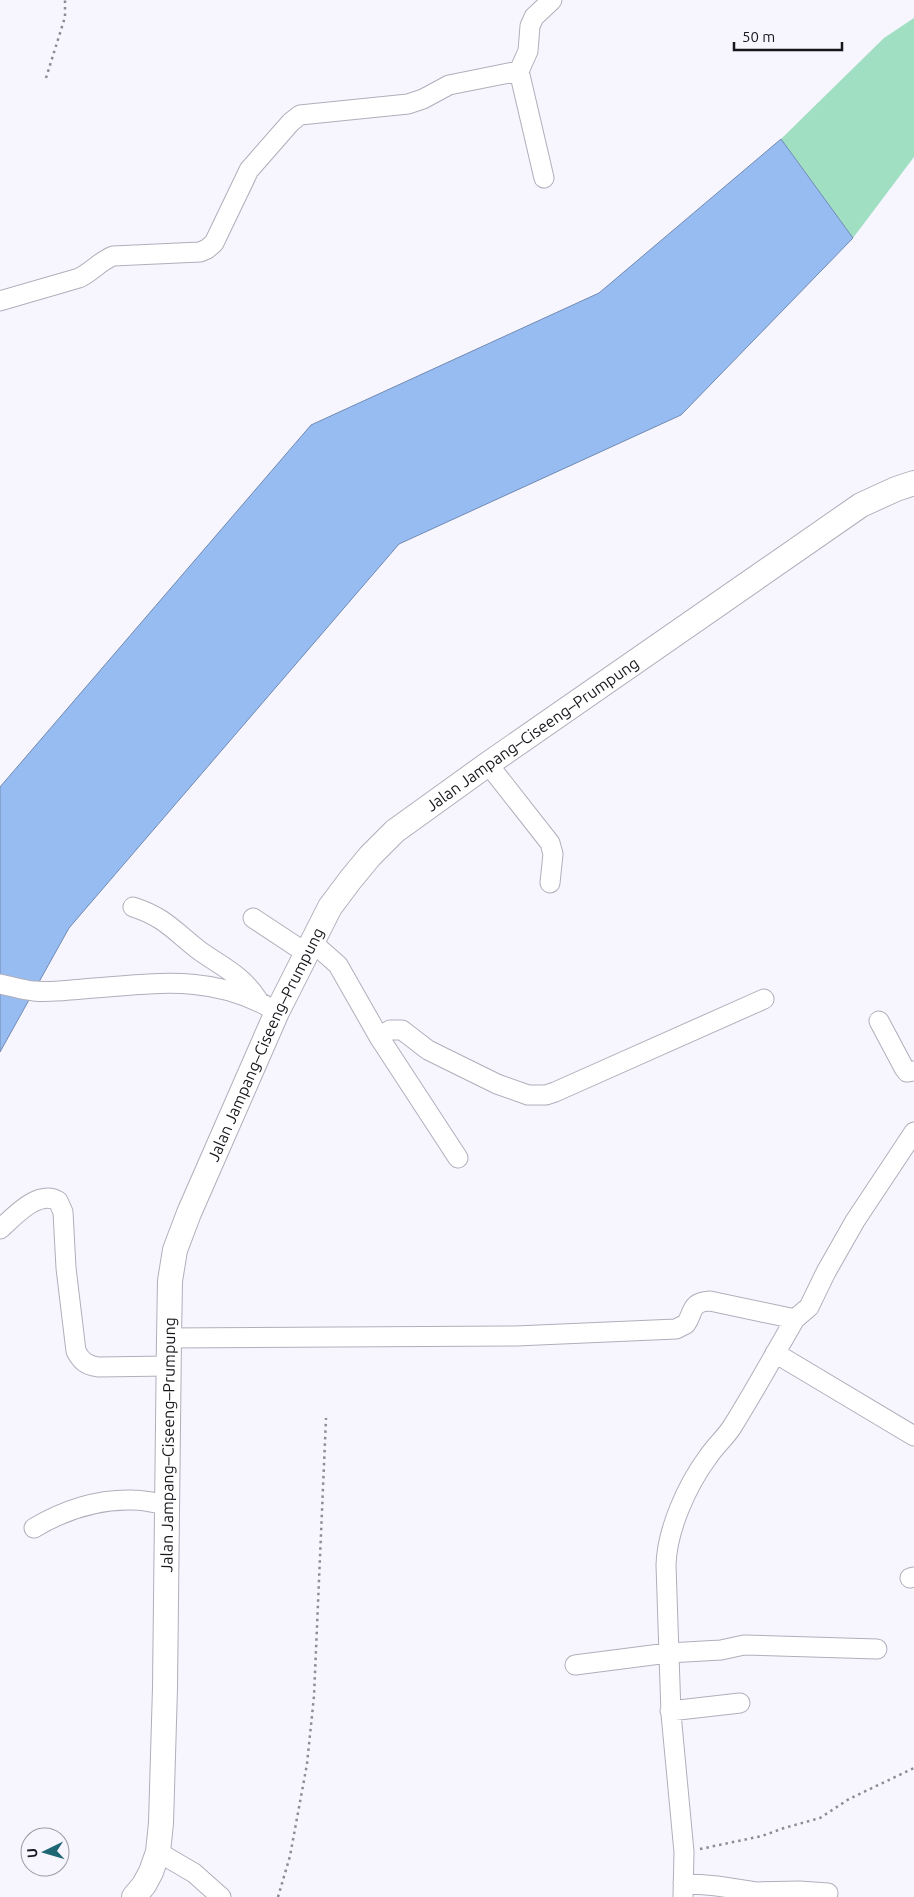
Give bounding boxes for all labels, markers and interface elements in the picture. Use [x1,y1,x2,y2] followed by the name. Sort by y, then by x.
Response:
[734,20,842,52] scale bar
[742,28,775,45] text: 50 m
[422,653,642,815] street label: Jalan Jampang–Ciseeng–Prumpung
[204,925,327,1164] street label: Jalan Jampang–Ciseeng–Prumpung
[157,1317,178,1573] street label: Jalan Jampang–Ciseeng–Prumpung
[20,1827,70,1877] north arrow
[24,1848,40,1859] text: U

